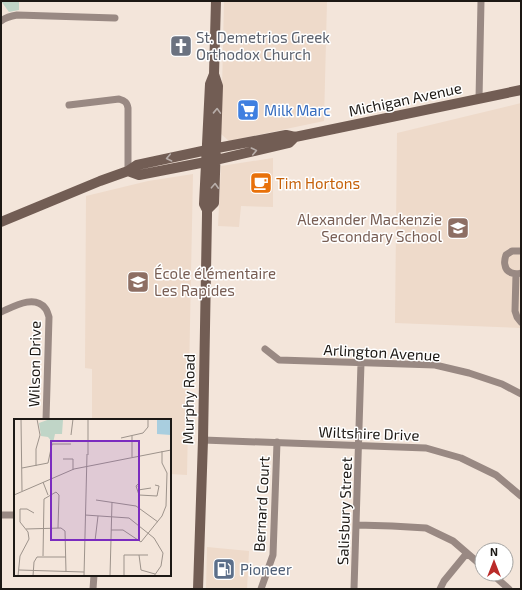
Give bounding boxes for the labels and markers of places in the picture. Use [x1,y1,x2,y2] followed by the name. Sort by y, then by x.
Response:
[196,28,330,63] place label: St. Demetrios Greek Orthodox Church
[168,33,194,59] church icon: St. Demetrios Greek Orthodox Church
[235,97,261,123] supermarket icon: Milk Marc
[264,101,331,119] place label: Milk Marc
[248,170,274,196] cafe icon: Tim Hortons
[276,174,360,192] place label: Tim Hortons
[297,210,443,245] place label: Alexander Mackenzie Secondary School
[445,215,471,241] school or university icon: Alexander Mackenzie Secondary School
[154,264,276,299] place label: École élémentaire Les Rapides
[125,269,151,295] school or university icon: École élémentaire Les Rapides
[211,556,237,582] fuel station icon: Pioneer
[240,560,292,578] place label: Pioneer

